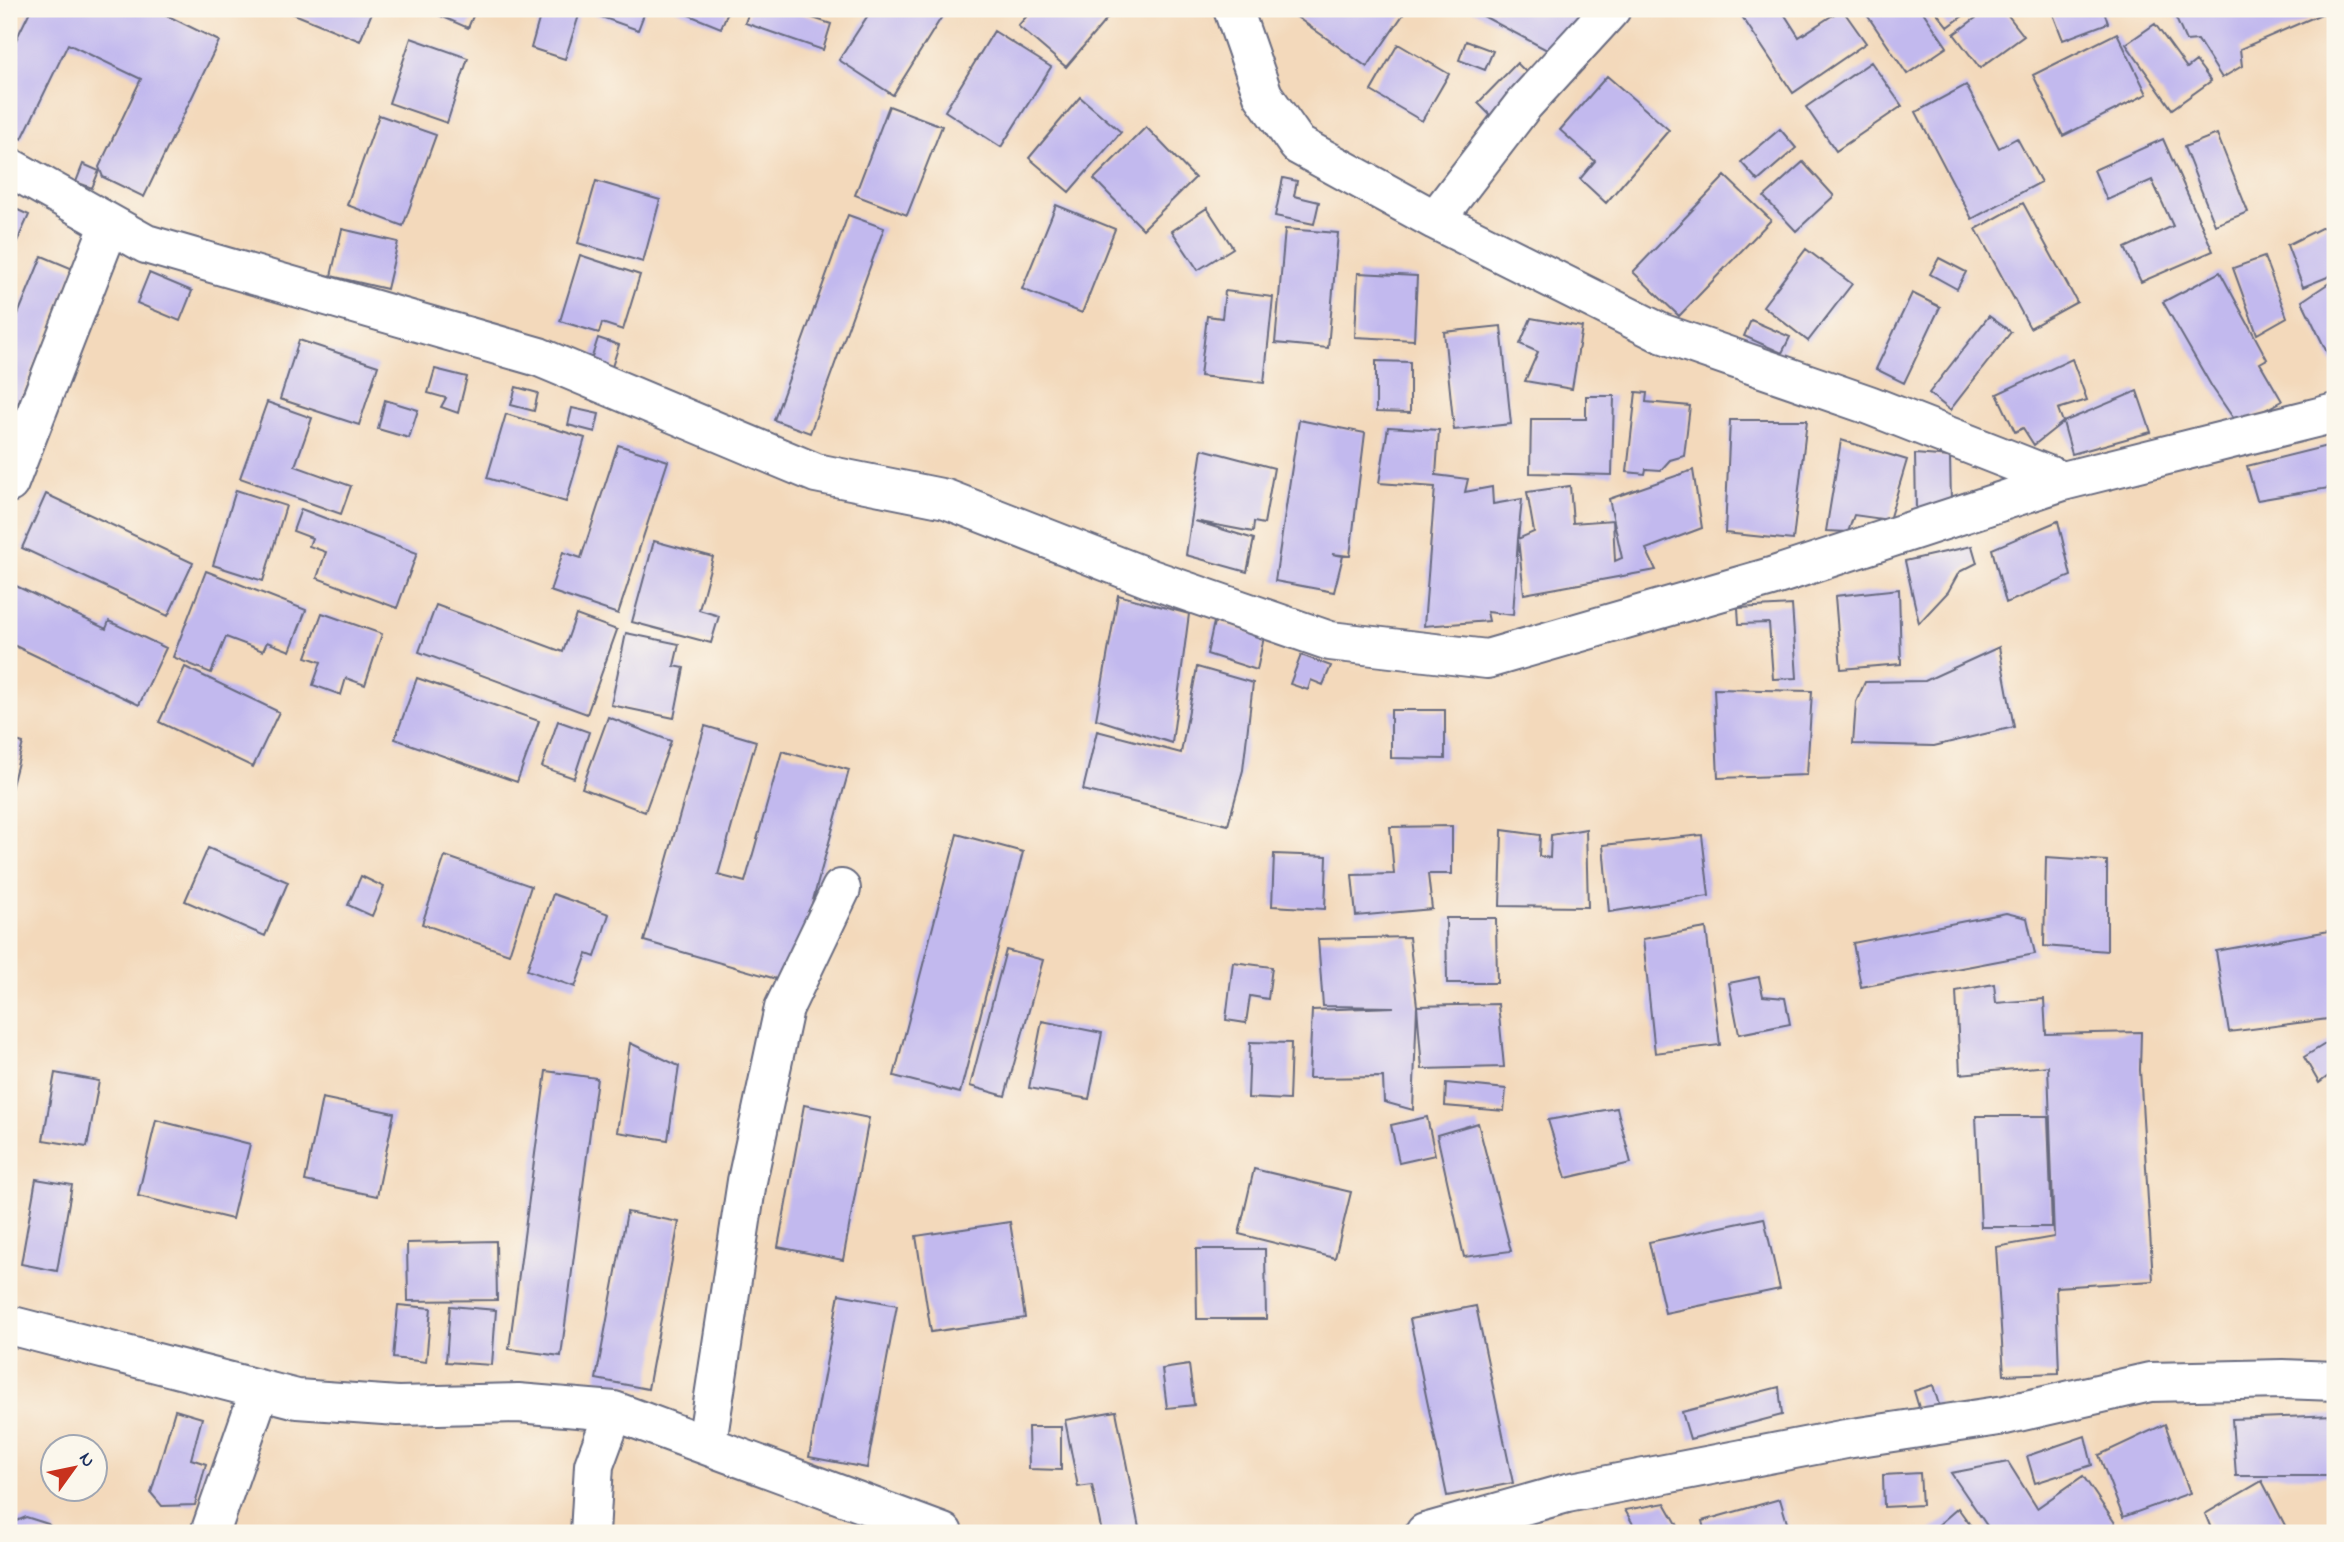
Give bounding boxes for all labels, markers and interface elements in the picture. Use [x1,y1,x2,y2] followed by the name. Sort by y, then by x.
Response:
[38,1434,108,1504] north arrow
[71,1447,101,1473] text: N

